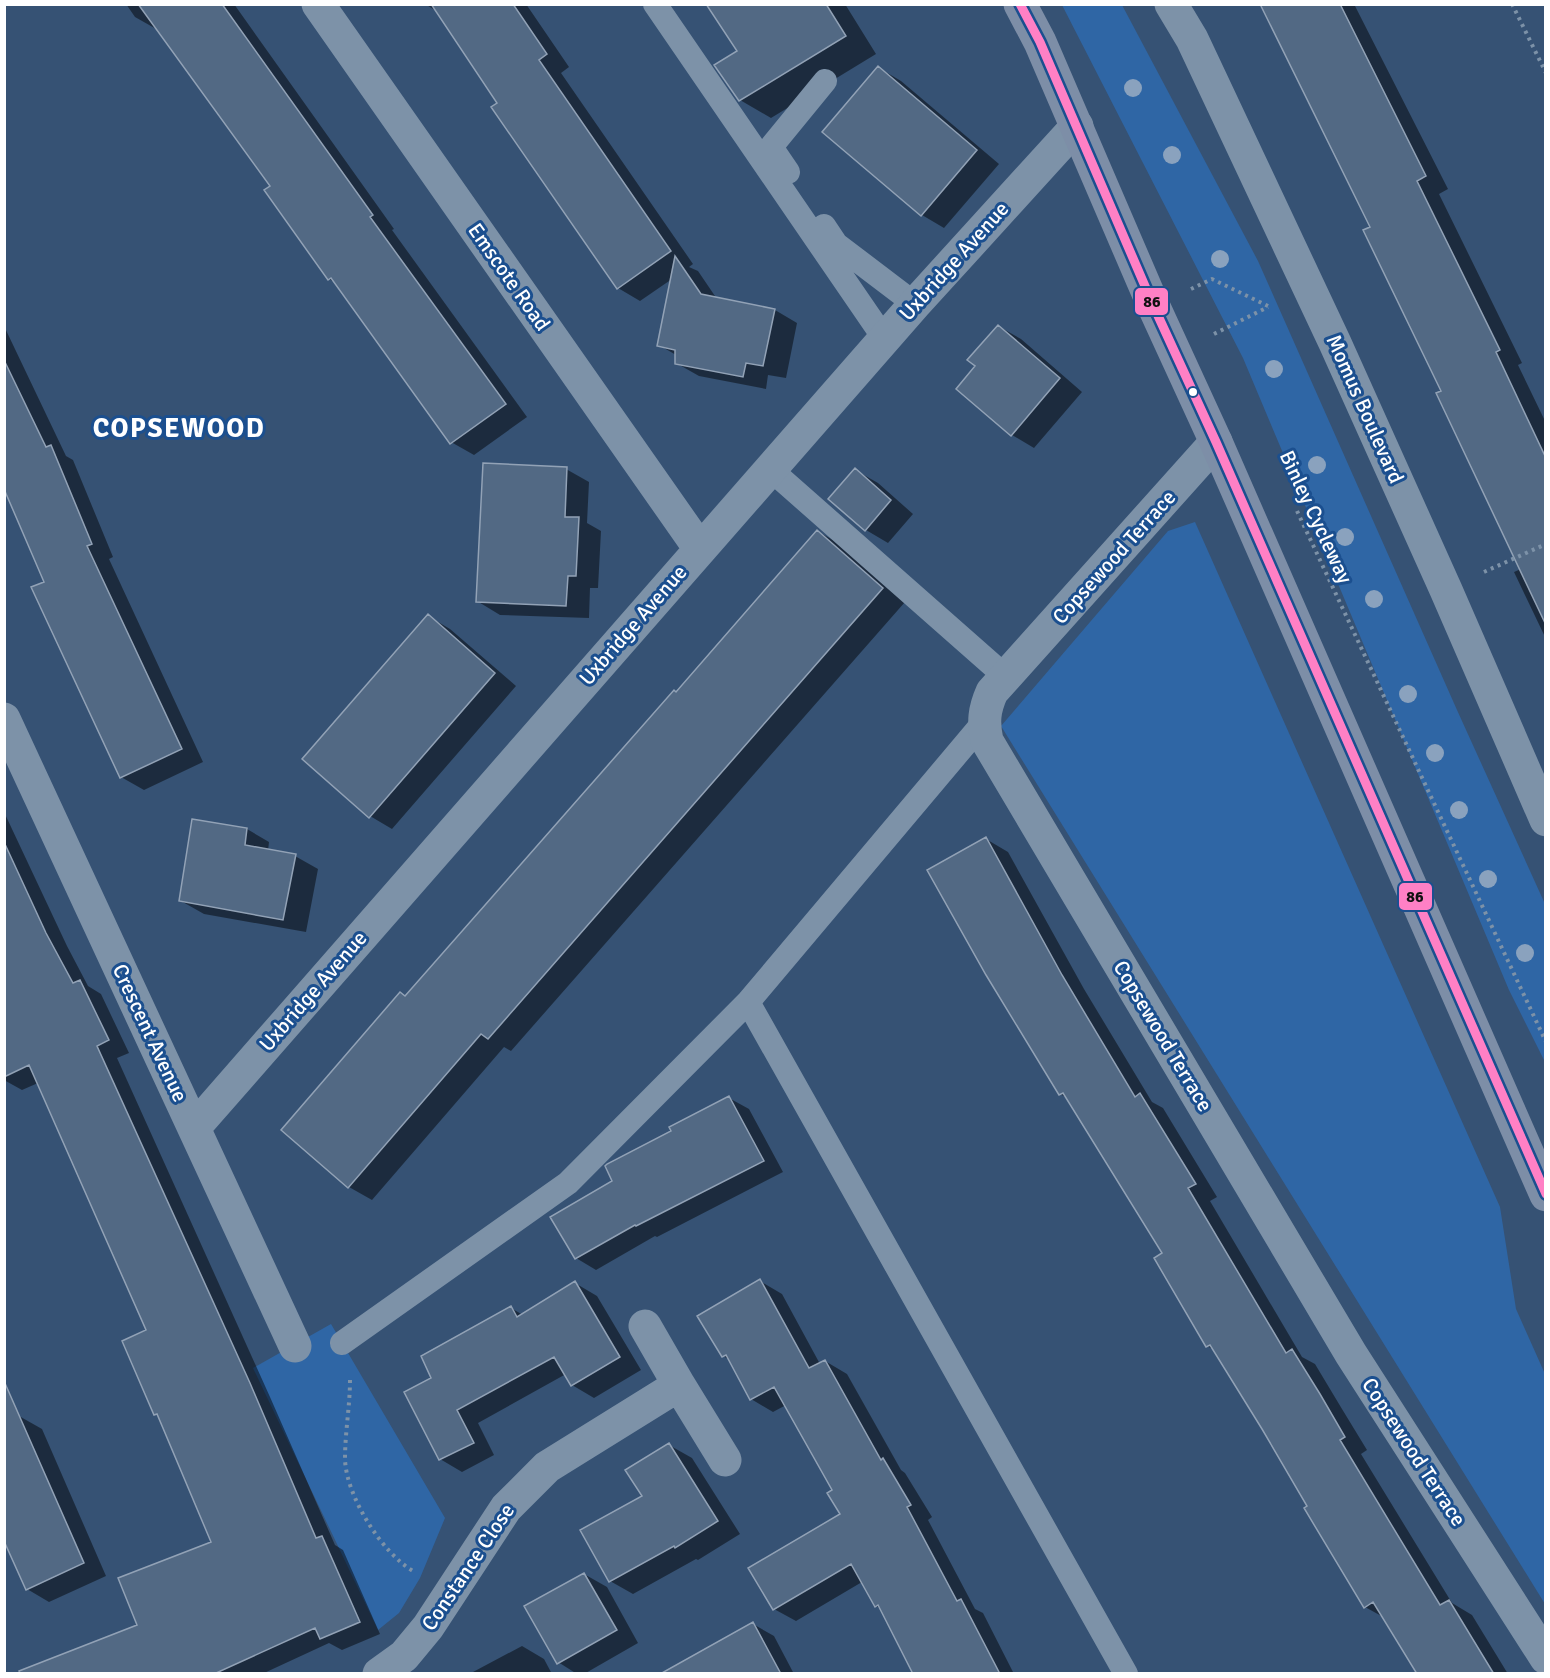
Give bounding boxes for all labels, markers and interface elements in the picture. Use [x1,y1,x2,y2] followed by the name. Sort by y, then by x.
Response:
[894,196,1014,326] street label: Uxbridge Avenue
[462,218,556,336] street label: Emscote Road
[1134,287,1169,316] line badge: 86
[1143,292,1161,312] text: 86
[1321,331,1409,487] street label: Momus Boulevard
[1187,386,1199,398] unlabelled marker
[93,412,265,445] district label: COPSEWOOD
[1274,446,1358,588] street label: Binley Cycleway
[1047,484,1181,630] street label: Copsewood Terrace
[574,559,692,691] street label: Uxbridge Avenue
[1398,882,1433,911] line badge: 86
[1406,887,1424,907] text: 86
[254,925,372,1057] street label: Uxbridge Avenue
[1108,956,1218,1116] street label: Copsewood Terrace
[107,960,193,1106] street label: Crescent Avenue
[1356,1373,1472,1531] street label: Copsewood Terrace
[416,1499,520,1635] street label: Constance Close

